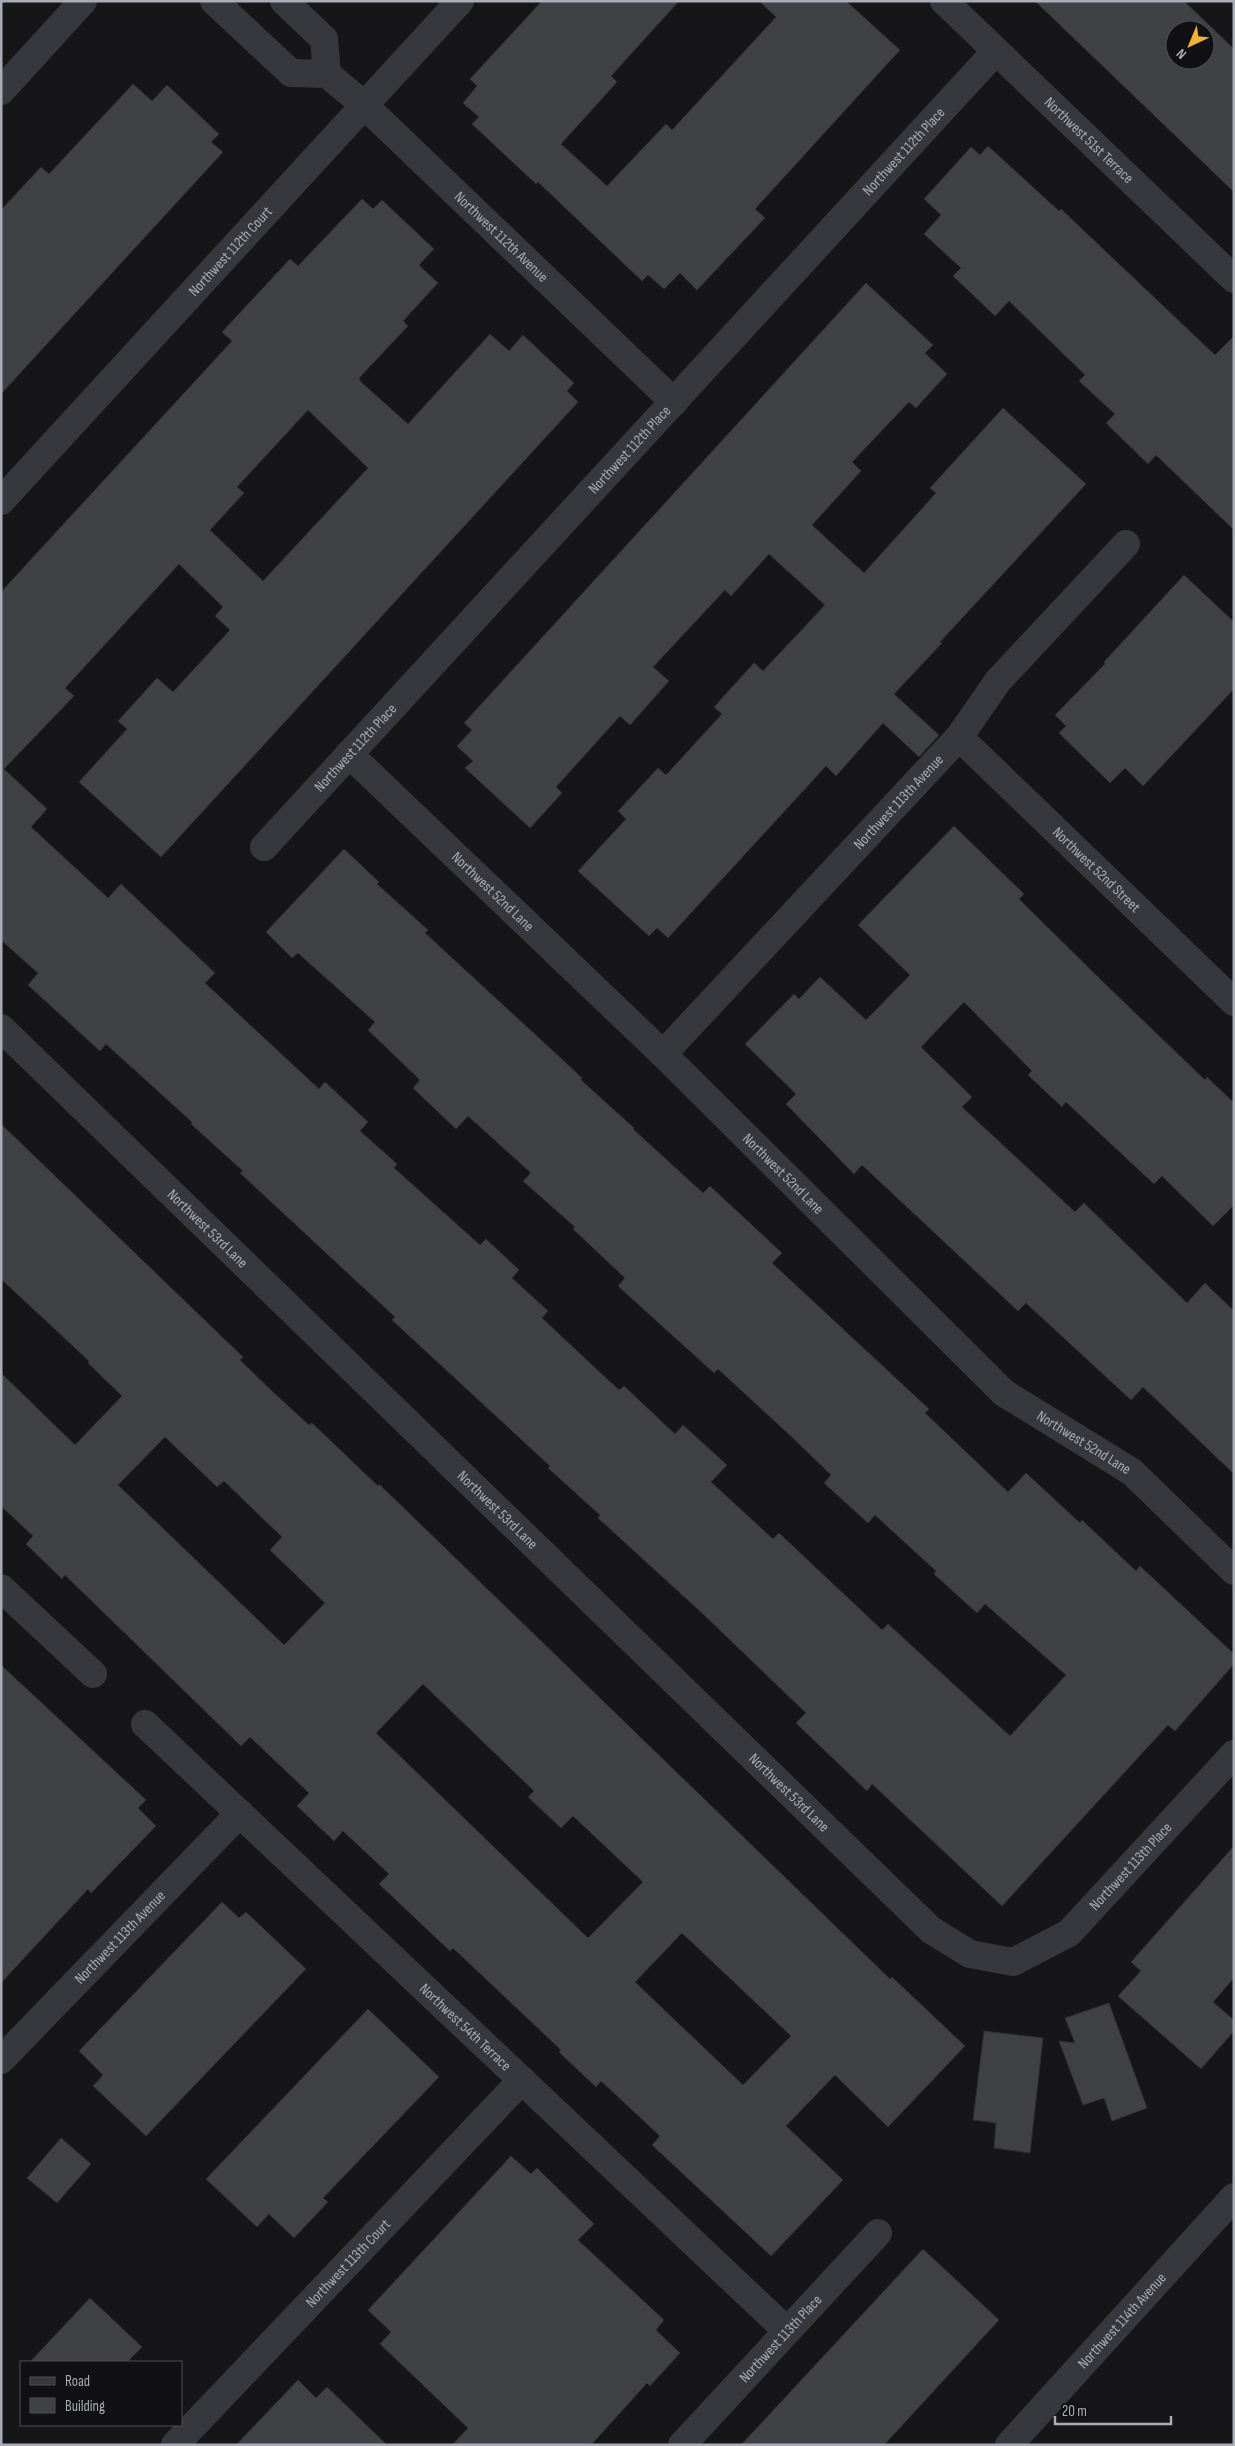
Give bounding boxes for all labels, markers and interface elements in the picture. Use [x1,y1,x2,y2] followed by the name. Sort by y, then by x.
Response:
[1165,20,1215,70] north arrow
[1173,45,1190,63] text: N
[1040,93,1138,188] street label: Northwest 51st Terrace
[859,104,949,200] street label: Northwest 112th Place
[450,188,552,286] street label: Northwest 112th Avenue
[185,202,277,300] street label: Northwest 112th Court
[585,402,675,498] street label: Northwest 112th Place
[310,700,401,796] street label: Northwest 112th Place
[850,751,948,854] street label: Northwest 113th Avenue
[1048,823,1145,917] street label: Northwest 52nd Street
[447,848,538,936] street label: Northwest 52nd Lane
[738,1129,828,1219] street label: Northwest 52nd Lane
[163,1186,252,1272] street label: Northwest 53rd Lane
[1033,1407,1134,1479] street label: Northwest 52nd Lane
[453,1467,542,1554] street label: Northwest 53rd Lane
[745,1749,833,1836] street label: Northwest 53rd Lane
[1086,1818,1176,1915] street label: Northwest 113th Place
[71,1887,170,1988] street label: Northwest 113th Avenue
[415,1980,515,2075] street label: Northwest 54th Terrace
[302,2215,395,2312] street label: Northwest 113th Court
[1074,2269,1171,2373] street label: Northwest 114th Avenue
[735,2291,826,2387] street label: Northwest 113th Place
[20,2361,182,2426] legend
[65,2372,90,2391] text: Road
[1055,2394,1171,2426] scale bar
[65,2397,105,2416] text: Building
[1062,2402,1087,2421] text: 20 m

